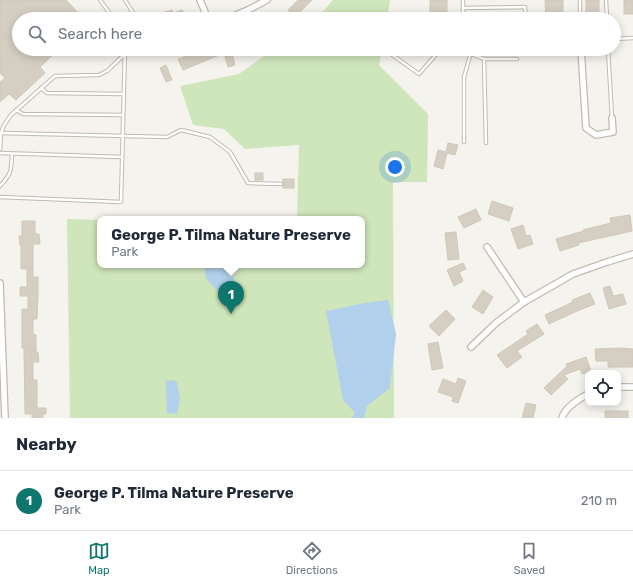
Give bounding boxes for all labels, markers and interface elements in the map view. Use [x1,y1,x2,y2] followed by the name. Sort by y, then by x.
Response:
[12,12,621,56] search box
[26,23,48,45] icon: search
[58,25,142,43] text: Search here
[385,157,405,177] your location
[97,216,365,268] popup
[111,226,351,244] text: George P. Tilma Nature Preserve
[111,244,138,259] text: Park
[218,281,244,314] pin: 1
[585,370,621,406] map controls
[585,370,621,406] button: locate
[16,434,77,454] text: Nearby
[54,484,294,502] text: George P. Tilma Nature Preserve
[26,493,32,508] text: 1
[581,493,617,508] text: 210 m
[54,502,81,517] text: Park
[88,540,110,577] tab: Map
[286,540,338,577] tab: Directions
[514,540,545,577] tab: Saved

